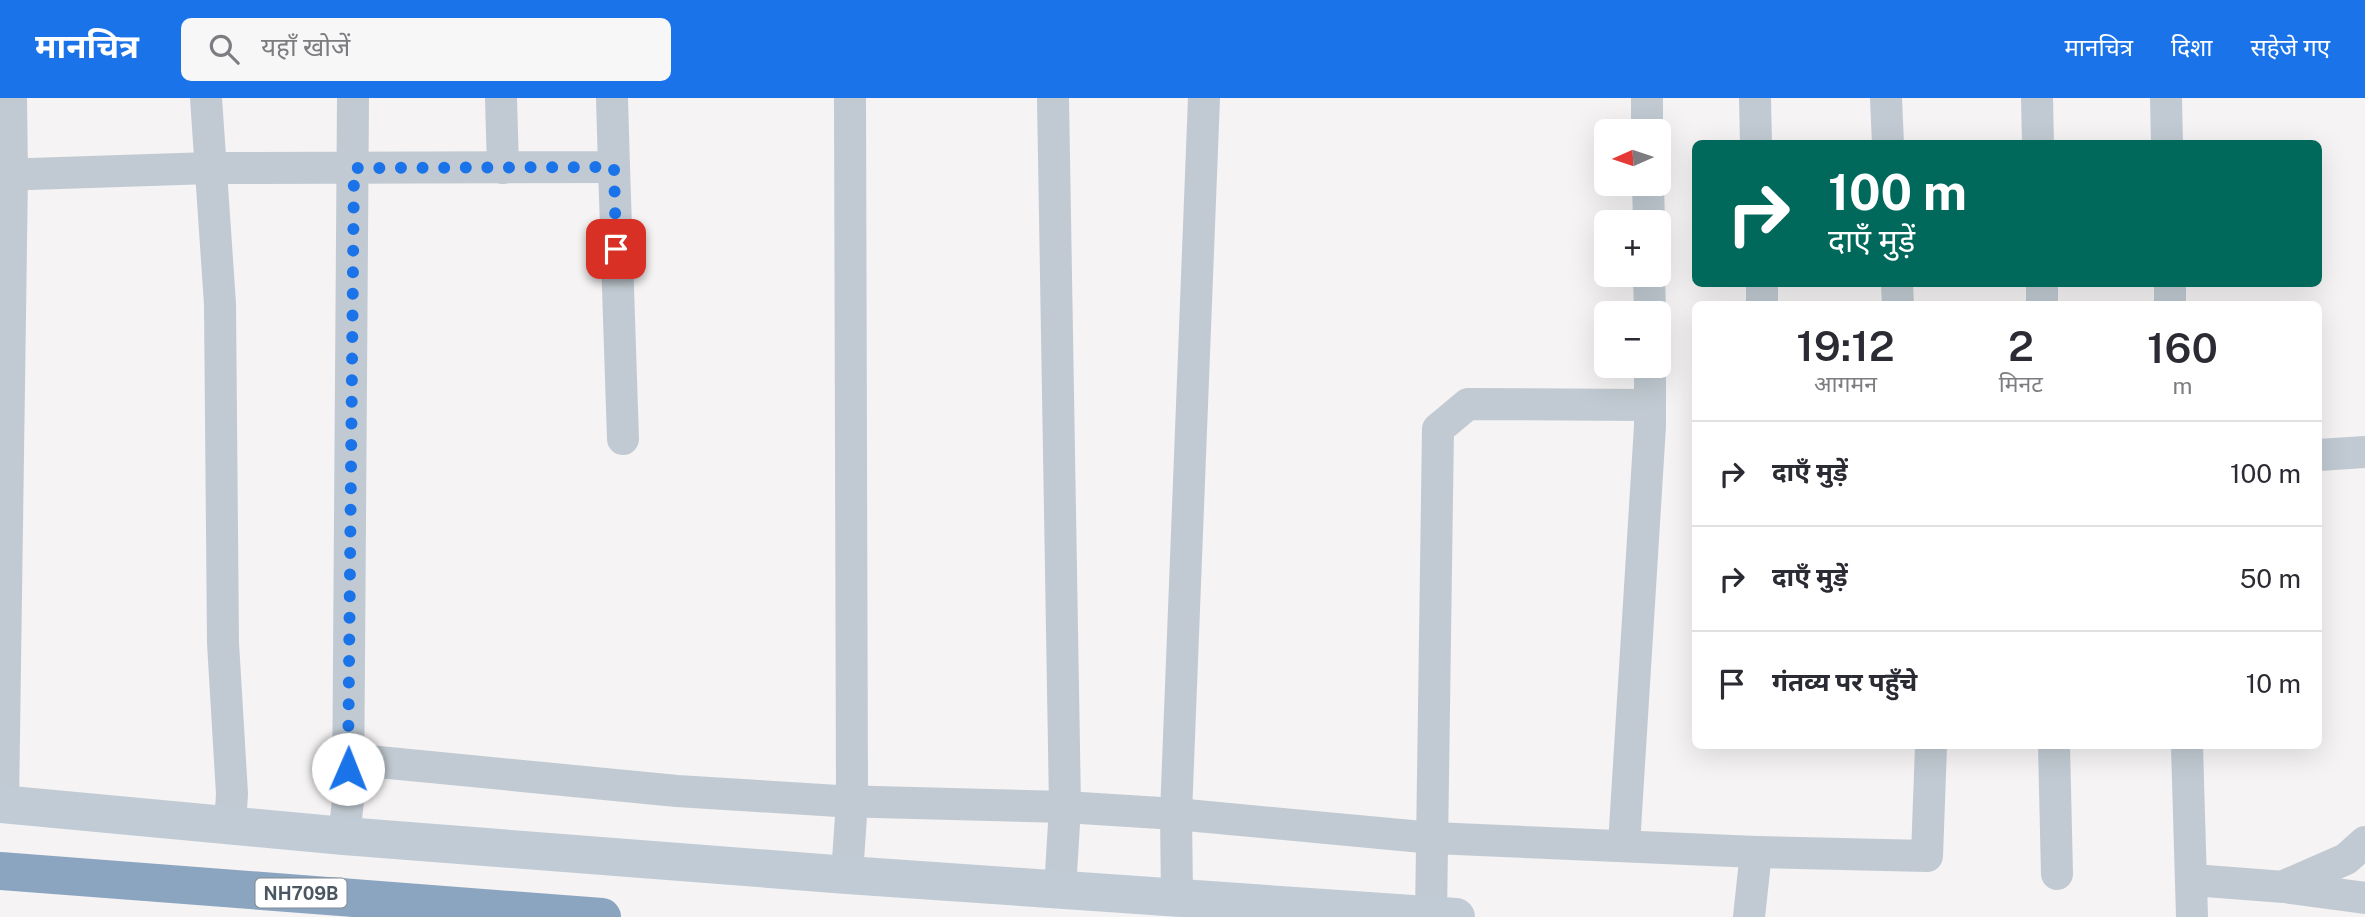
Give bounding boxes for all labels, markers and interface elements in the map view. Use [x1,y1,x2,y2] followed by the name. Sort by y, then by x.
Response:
[181,18,671,81] search box
[35,27,139,65] text: मानचित्र
[205,30,243,68] icon: search
[261,31,350,62] text: यहाँ खोजें
[2065,33,2133,61] text: मानचित्र
[2171,33,2213,61] text: दिशा
[2251,33,2330,61] text: सहेजे गए
[1594,119,1671,196] north arrow
[1594,119,1671,378] map controls
[1828,163,1967,221] text: 100 m
[1713,168,1804,259] icon: right
[1594,210,1671,287] button: +
[586,219,646,279] pin
[1828,222,1915,259] text: दाएँ मुड़ें
[597,230,635,268] icon: arrive
[1594,301,1671,378] button: −
[1796,321,1895,370] text: 19:12
[2008,321,2034,370] text: 2
[2147,323,2218,372] text: 160
[1814,370,1877,397] text: आगमन
[1999,370,2043,397] text: मिनट
[2172,372,2192,399] text: m
[1713,455,1751,493] icon: right
[1772,456,1848,487] text: दाएँ मुड़ें
[2230,458,2301,489] text: 100 m
[1713,560,1751,598] icon: right
[1772,561,1848,592] text: दाएँ मुड़ें
[2240,563,2301,594] text: 50 m
[1713,665,1751,703] icon: arrive
[1772,666,1917,697] text: गंतव्य पर पहुँचे
[2246,668,2301,699] text: 10 m
[311,732,385,806] position arrow
[256,878,346,908] road number: NH709B

